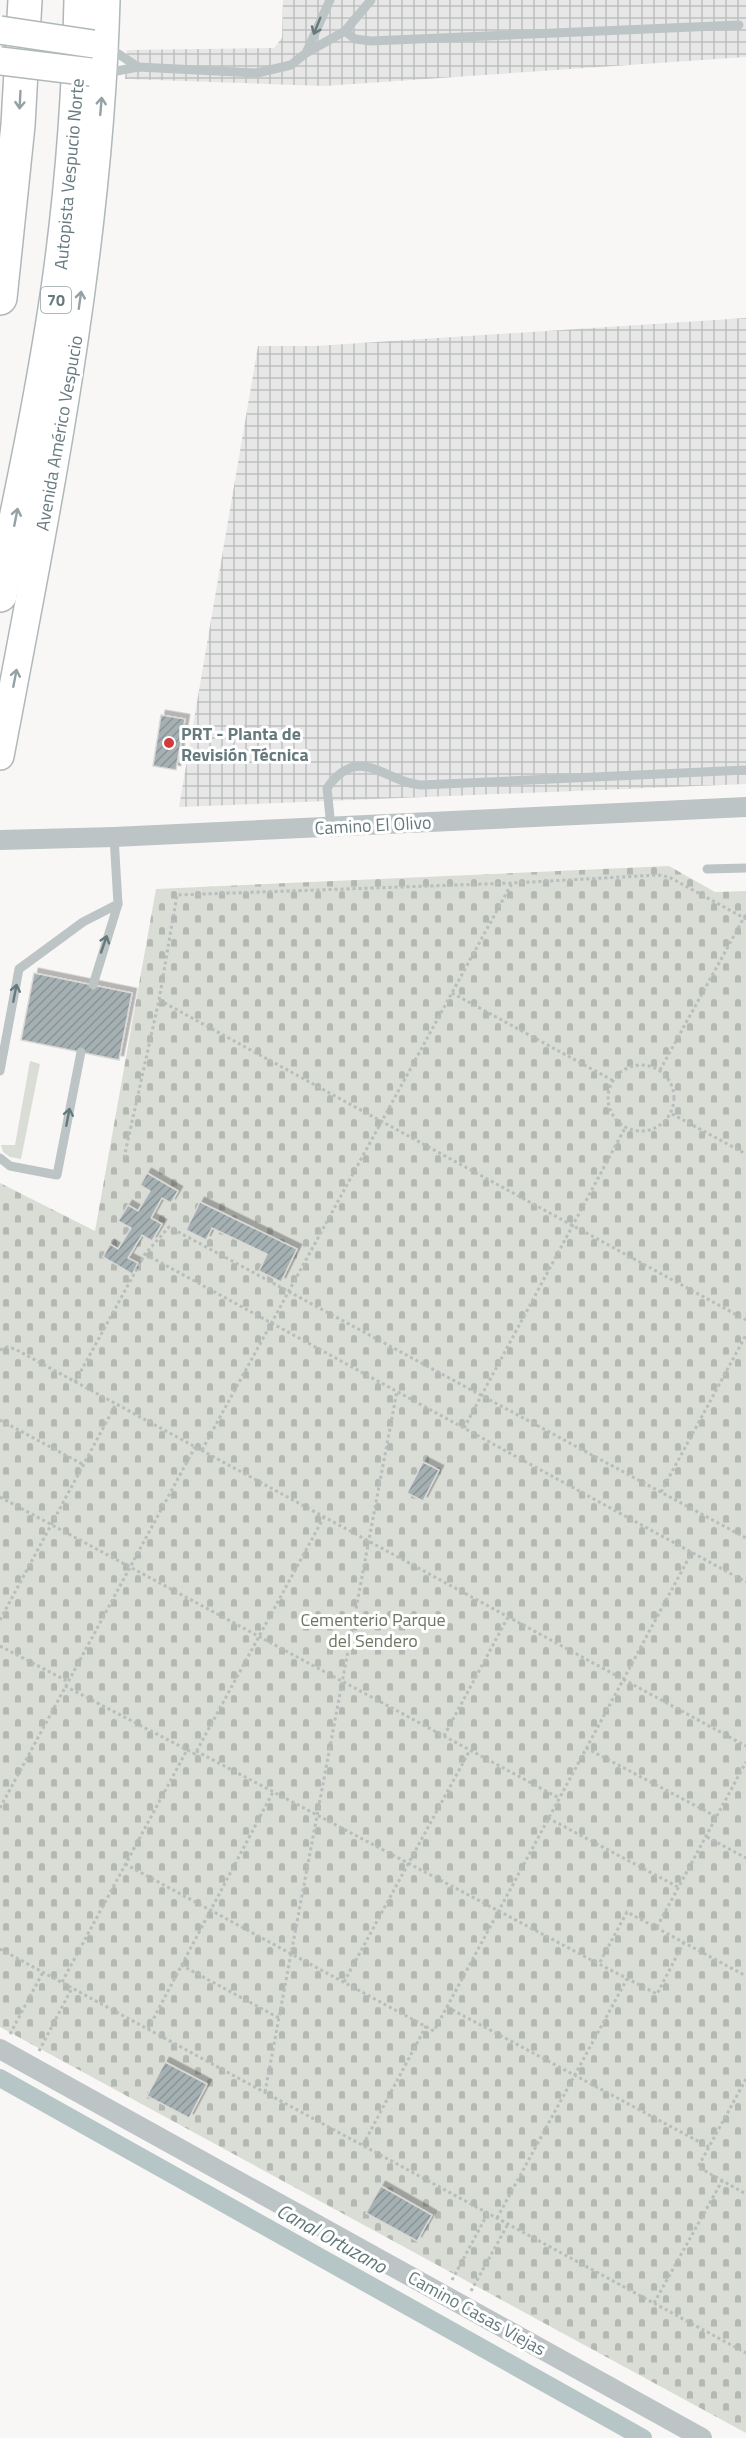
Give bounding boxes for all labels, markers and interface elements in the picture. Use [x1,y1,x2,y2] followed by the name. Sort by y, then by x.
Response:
[311,16,322,35] one-way arrow
[47,77,91,271] street label: Autopista Vespucio Norte
[14,90,25,110] one-way arrow
[95,97,106,116] one-way arrow
[41,287,71,313] road number: 70
[75,290,86,310] one-way arrow
[29,333,89,533] street label: Avenida Américo Vespucio
[11,508,22,528] one-way arrow
[10,669,21,688] one-way arrow
[181,720,309,768] place label: PRT - Planta de Revisión Técnica
[162,736,176,750] marker: PRT - Planta de Revisión Técnica
[314,808,432,842] street label: Camino El Olivo
[100,935,111,954] one-way arrow
[10,984,21,1003] one-way arrow
[63,1108,74,1128] one-way arrow
[300,1606,446,1654] park label: Cementerio Parque del Sendero
[271,2195,394,2282] water label: Canal Ortuzano
[403,2264,551,2362] street label: Camino Casas Viejas

